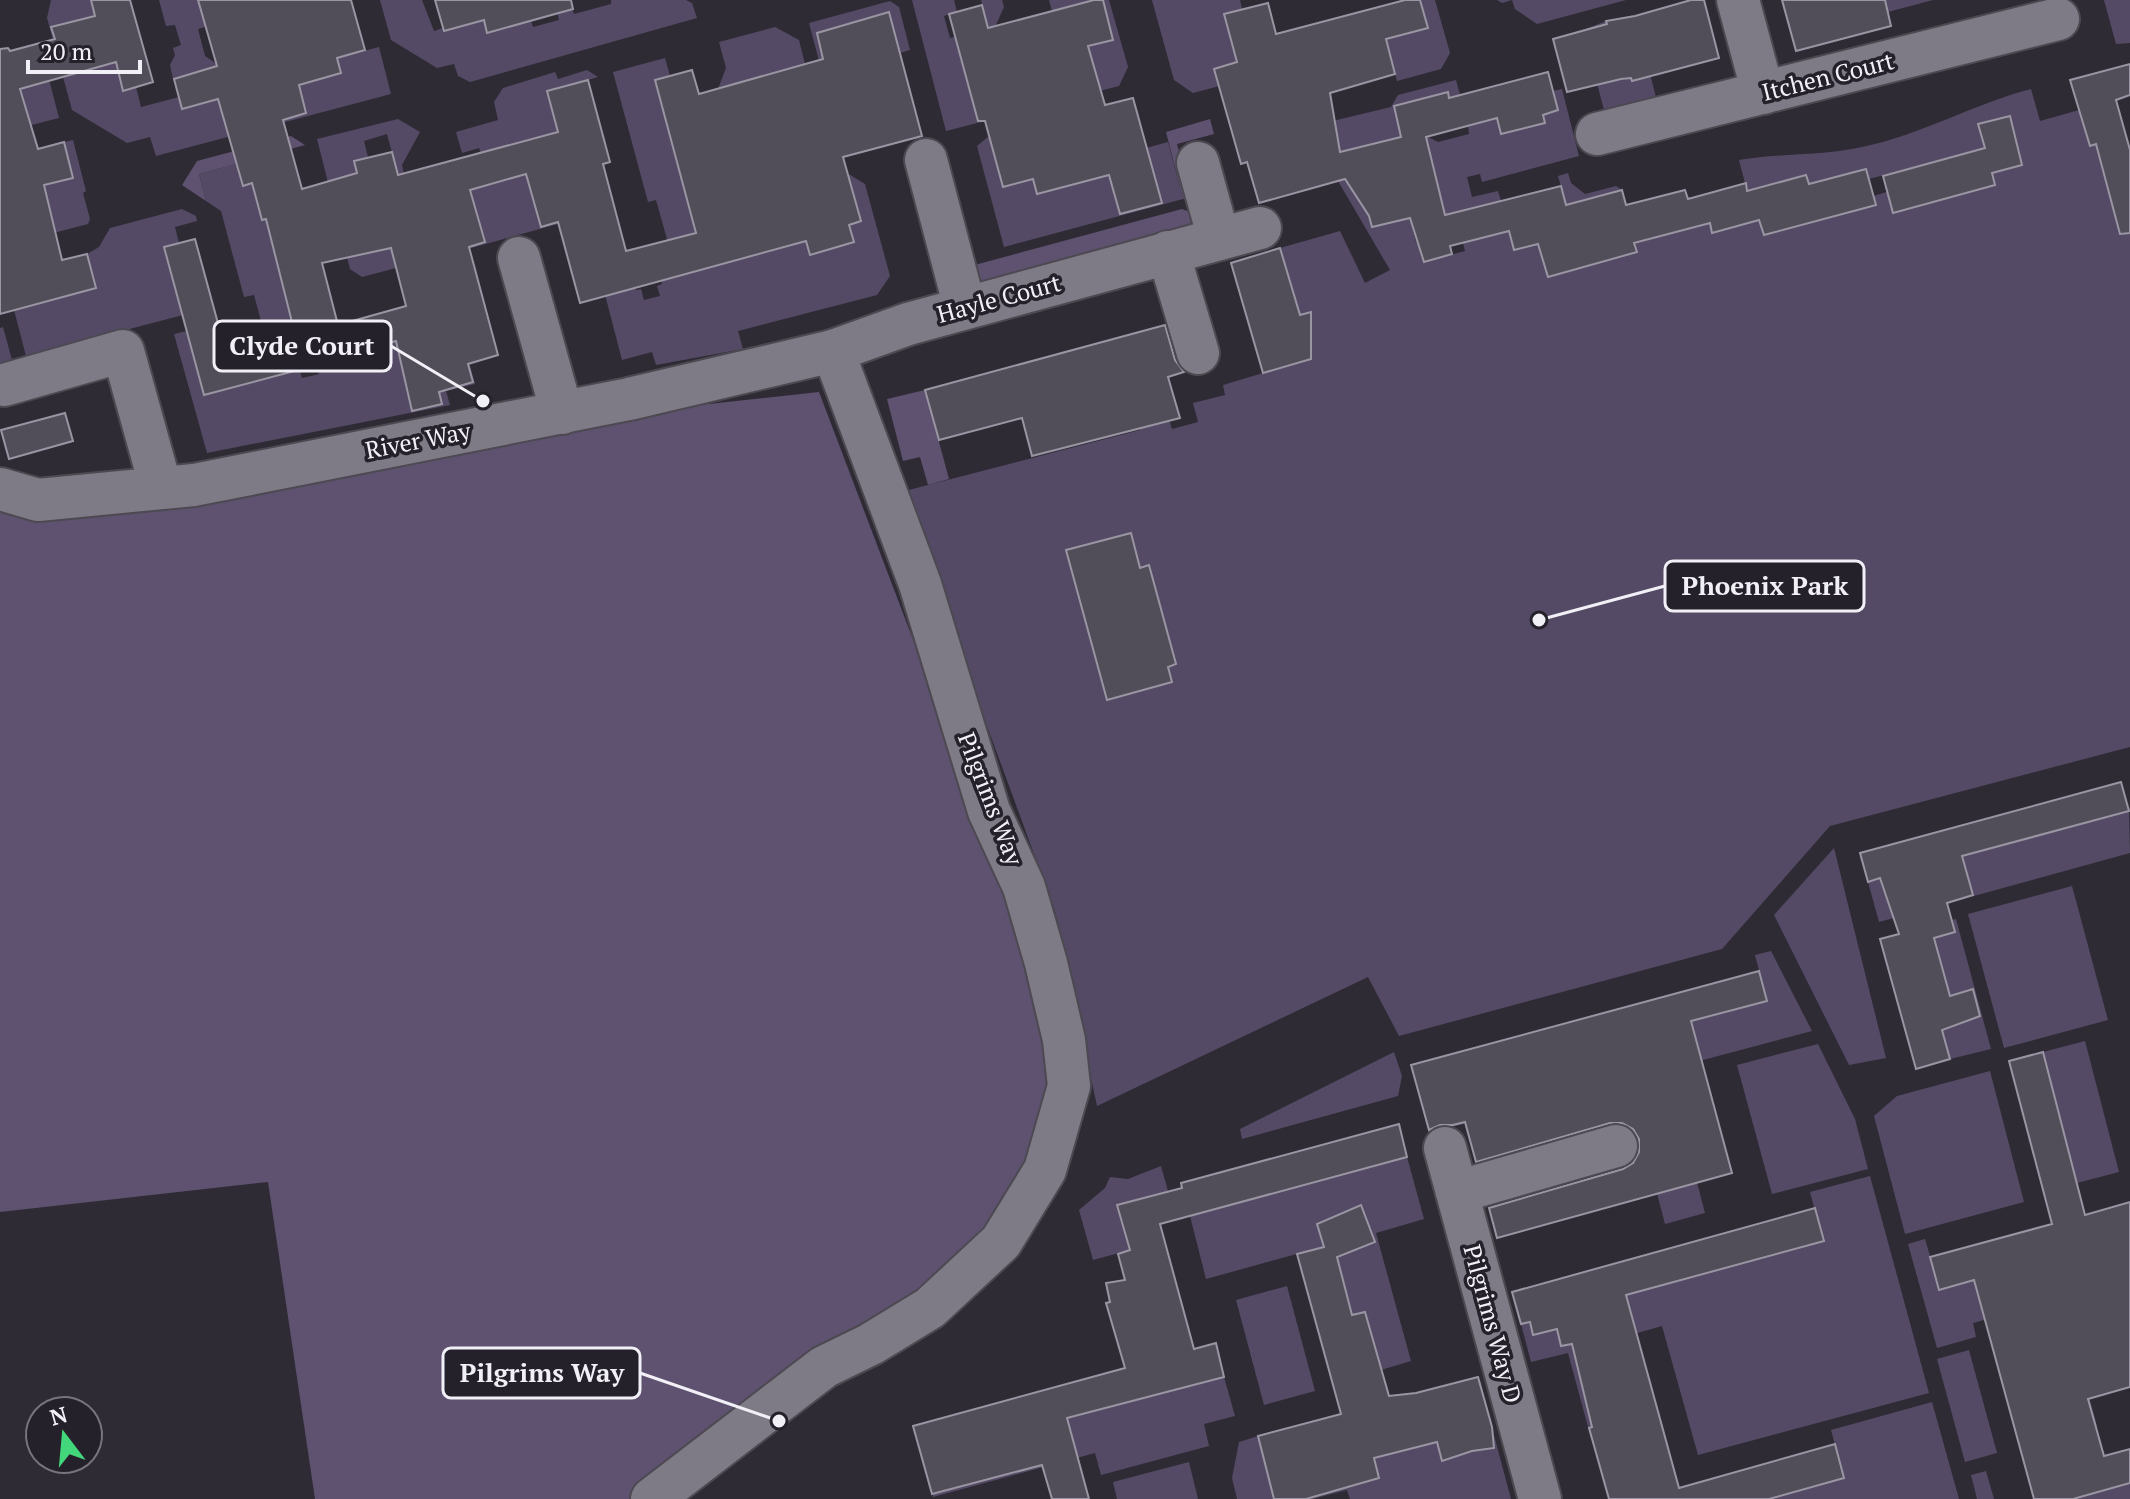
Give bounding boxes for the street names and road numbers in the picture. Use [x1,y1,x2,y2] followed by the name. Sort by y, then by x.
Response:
[1758,44,1897,108] street label: Itchen Court
[933,266,1064,330] street label: Hayle Court
[362,414,474,466] street label: River Way
[951,728,1031,870] street label: Pilgrims Way
[1456,1241,1529,1406] street label: Pilgrims Way D

